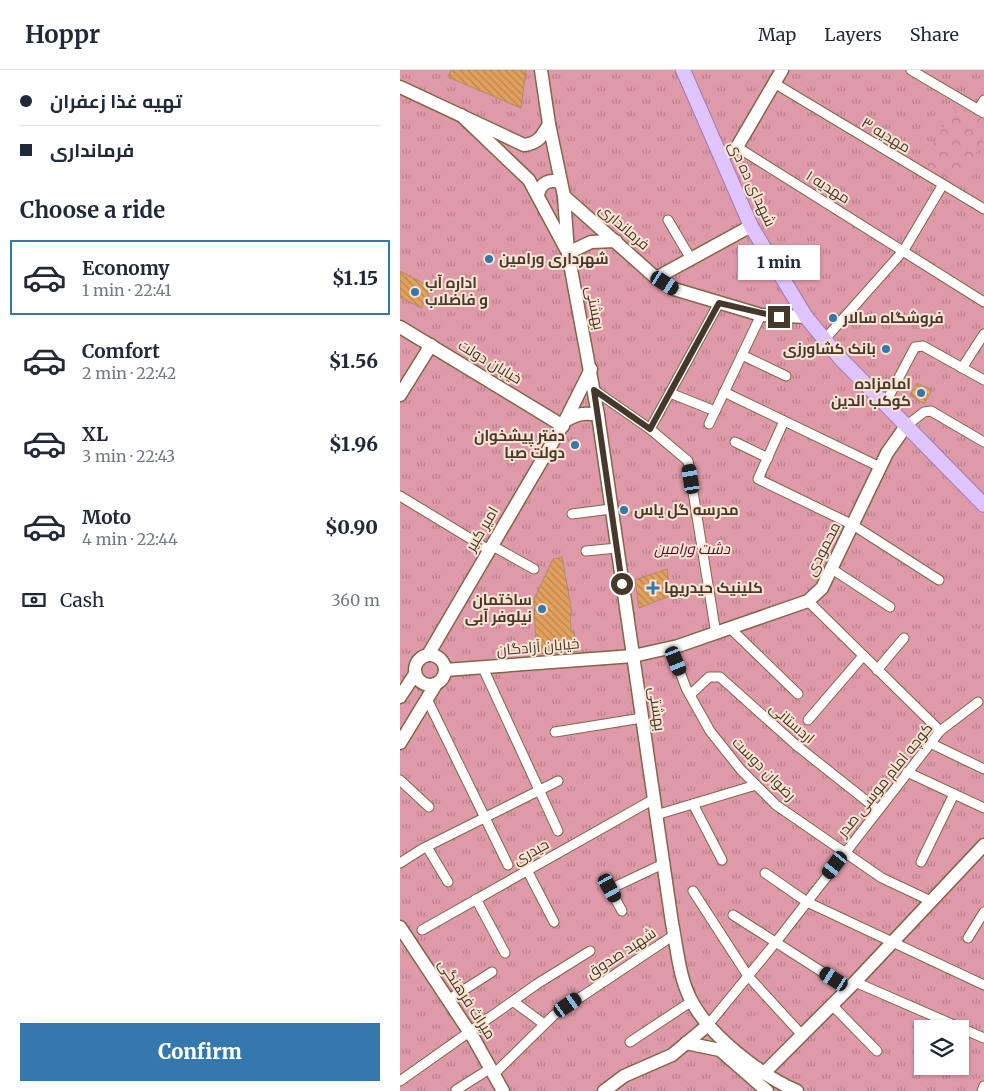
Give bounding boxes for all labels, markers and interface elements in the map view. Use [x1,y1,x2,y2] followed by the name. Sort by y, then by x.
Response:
[25,19,100,50] text: Hoppr
[758,23,796,46] text: Map
[824,23,882,46] text: Layers
[910,23,959,46] text: Share
[50,89,182,113] text: تهیه غذا زعفران
[858,113,914,157] street label: مهدیه ۳
[50,138,134,162] text: فرمانداری
[724,138,780,230] street label: شهدای ده دی
[802,166,854,208] street label: مهدیه ۱
[20,196,165,224] text: Choose a ride
[594,199,654,255] street label: فرمانداری
[738,244,820,280] callout: 1 min
[499,249,609,268] place label: شهرداری ورامین
[757,252,801,272] text: 1 min
[483,253,495,265] marker: شهرداری ورامین
[22,255,67,300] icon: car
[82,256,170,280] text: Economy
[332,266,378,290] text: $1.15
[648,269,681,297] car
[425,273,488,309] place label: اداره آب و فاضلاب
[82,280,172,300] text: 1 min · 22:41
[581,284,609,332] street label: بهشتی
[409,286,421,298] marker: اداره آب و فاضلاب
[768,306,790,328] route end
[842,308,944,327] place label: فروشگاه سالار
[827,312,839,324] marker: فروشگاه سالار
[454,335,526,389] street label: خیابان دولت
[22,338,67,383] icon: car
[82,339,160,363] text: Comfort
[783,339,876,358] place label: بانک کشاورزی
[880,343,892,355] marker: بانک کشاورزی
[329,349,378,373] text: $1.56
[82,363,176,383] text: 2 min · 22:42
[831,374,911,410] place label: امامزاده کوکب الدین
[915,387,927,399] marker: امامزاده کوکب الدین
[22,421,67,466] icon: car
[82,422,108,446] text: XL
[474,426,565,462] place label: دفتر پیشخوان دولت صبا
[329,432,378,456] text: $1.96
[569,439,581,451] marker: دفتر پیشخوان دولت صبا
[82,446,175,466] text: 3 min · 22:43
[681,463,700,495] car
[634,500,739,519] place label: مدرسه گل یاس
[460,503,502,555] street label: امیر کبیر
[22,504,67,549] icon: car
[618,504,630,516] marker: مدرسه گل یاس
[82,505,131,529] text: Moto
[325,515,378,539] text: $0.90
[801,519,845,579] street label: محمودی
[82,529,178,549] text: 4 min · 22:44
[654,539,731,558] park label: دشت ورامین
[611,573,633,595] route start
[664,578,763,597] place label: کلینیک حیدریها
[646,581,660,595] marker: کلینیک حیدریها
[20,586,48,614] icon: cash
[60,588,104,612] text: Cash
[331,590,380,610] text: 360 m
[465,590,532,626] place label: ساختمان نیلوفر آبی
[536,603,548,615] marker: ساختمان نیلوفر آبی
[496,633,580,661] street label: خیابان آزادگان
[663,644,688,678] car
[644,686,670,732] street label: بهشتی
[765,698,819,748] street label: اردستانی
[832,719,937,842] street label: کوچه امام موسی صدر
[728,733,800,805] street label: رضوان دوست
[509,834,553,870] street label: حیدری
[819,849,850,881] car
[596,871,623,905] car
[582,923,660,983] street label: شهید صدوق
[434,955,500,1043] street label: میراث فرهنگی
[817,965,850,993] car
[551,990,584,1020] car
[914,1020,969,1075] map controls
[914,1020,969,1075] button: layers
[20,1023,380,1081] button: Confirm

